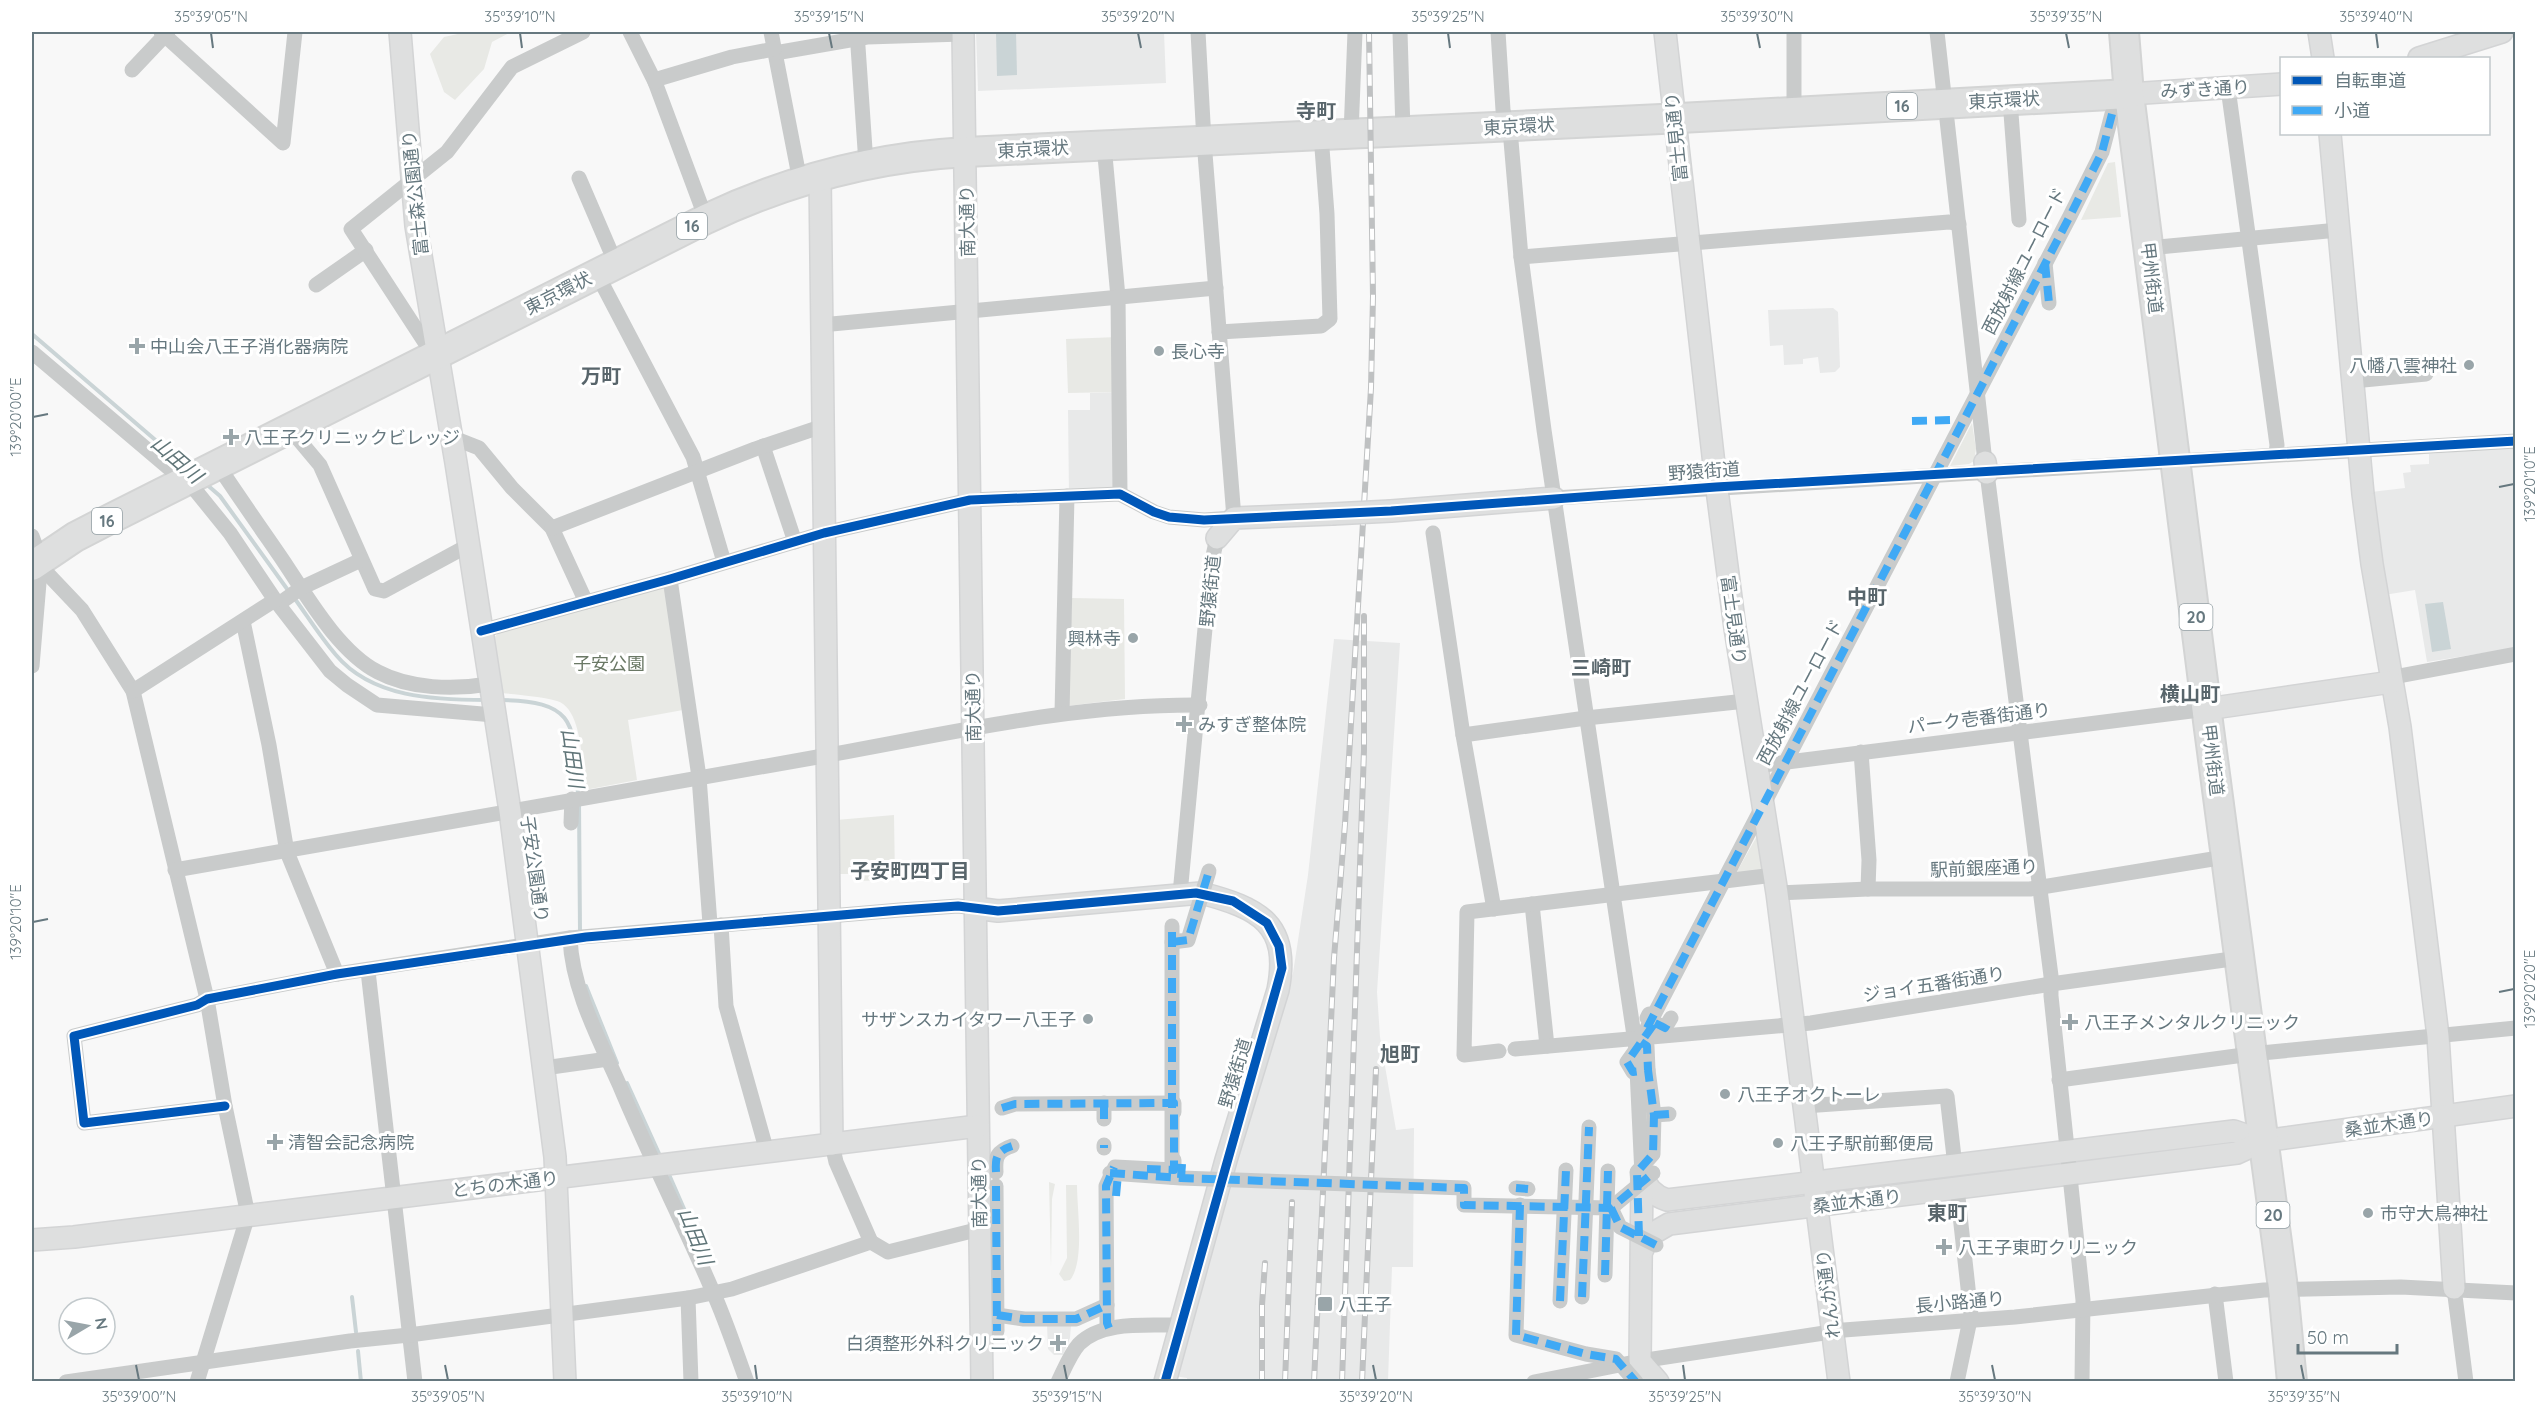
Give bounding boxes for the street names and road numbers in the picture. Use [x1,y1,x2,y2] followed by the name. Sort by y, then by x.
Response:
[2159,75,2251,103] street label: みずき通り
[1967,87,2041,113] street label: 東京環状
[1660,91,1692,183] street label: 富士見通り
[1887,93,1917,119] road number: 16
[1482,113,1556,139] street label: 東京環状
[397,129,433,257] street label: 富士森公園通り
[996,136,1070,162] street label: 東京環状
[1977,184,2071,338] street label: 西放射線ユーロード
[955,185,979,257] street label: 南大通り
[677,213,707,239] road number: 16
[2136,241,2168,315] street label: 甲州街道
[521,266,595,320] street label: 東京環状
[1667,457,1741,485] street label: 野猿街道
[92,508,122,534] road number: 16
[1195,554,1225,628] street label: 野猿街道
[1716,574,1752,666] street label: 富士見通り
[2180,604,2212,630] road number: 20
[1752,615,1848,769] street label: 西放射線ユーロード
[961,670,985,742] street label: 南大通り
[1906,698,2052,738] street label: パーク壱番街通り
[2197,723,2229,797] street label: 甲州街道
[516,814,554,924] street label: 子安公園通り
[1930,855,2038,881] street label: 駅前銀座通り
[1861,961,2007,1007] street label: ジョイ五番街通り
[1213,1035,1257,1111] street label: 野猿街道
[2343,1106,2435,1142] street label: 桑並木通り
[967,1156,991,1228] street label: 南大通り
[450,1166,560,1202] street label: とちの木通り
[1811,1184,1903,1218] street label: 桑並木通り
[2256,1202,2290,1228] road number: 20
[1811,1248,1845,1340] street label: れんが通り
[1914,1287,2006,1317] street label: 長小路通り

